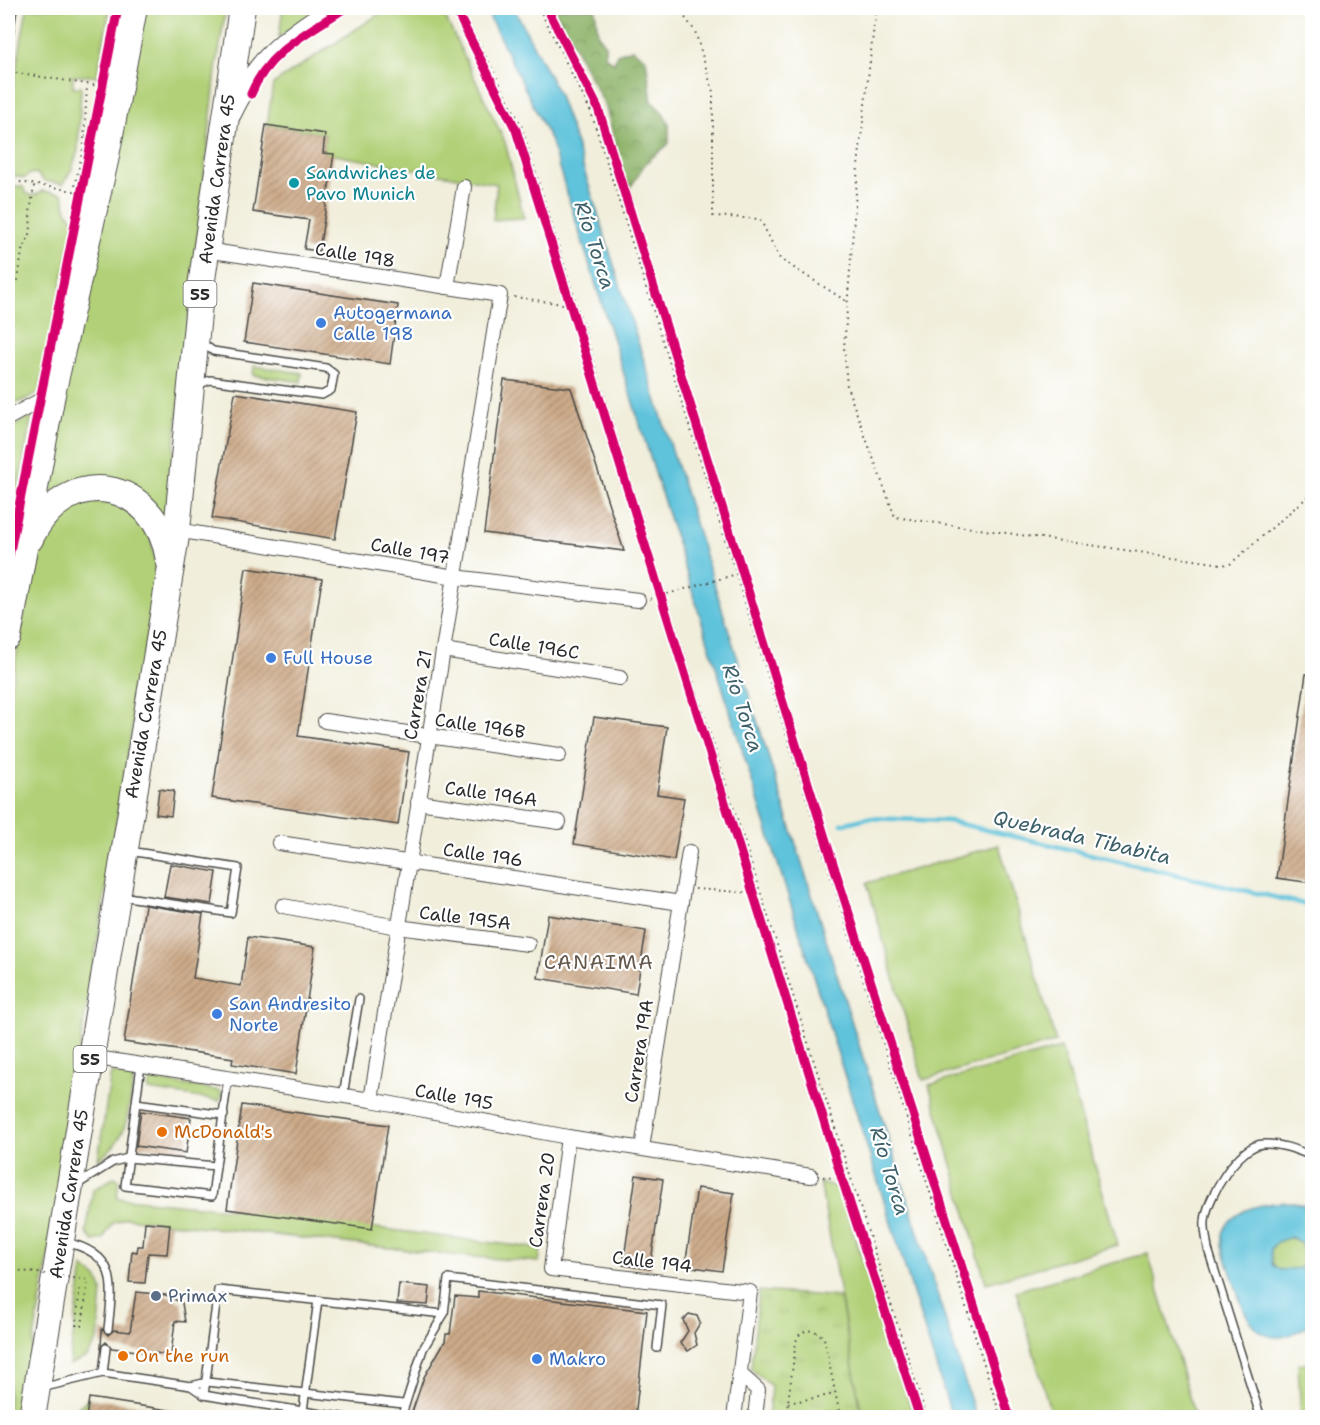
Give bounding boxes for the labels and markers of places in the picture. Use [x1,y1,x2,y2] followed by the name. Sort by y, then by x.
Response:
[306,161,436,206] place label: Sandwiches de Pavo Munich
[287,176,301,190] marker: Sandwiches de Pavo Munich
[333,301,452,346] place label: Autogermana Calle 198
[314,316,328,330] marker: Autogermana Calle 198
[283,646,373,670] place label: Full House
[264,651,278,665] marker: Full House
[229,992,351,1037] place label: San Andresito Norte
[210,1007,224,1021] marker: San Andresito Norte
[174,1120,273,1144] place label: McDonald's
[155,1125,169,1139] marker: McDonald's
[168,1284,227,1308] place label: Primax
[149,1289,163,1303] marker: Primax
[135,1344,229,1368] place label: On the run
[549,1347,606,1371] place label: Makro
[116,1349,130,1363] marker: On the run
[530,1352,544,1366] marker: Makro

